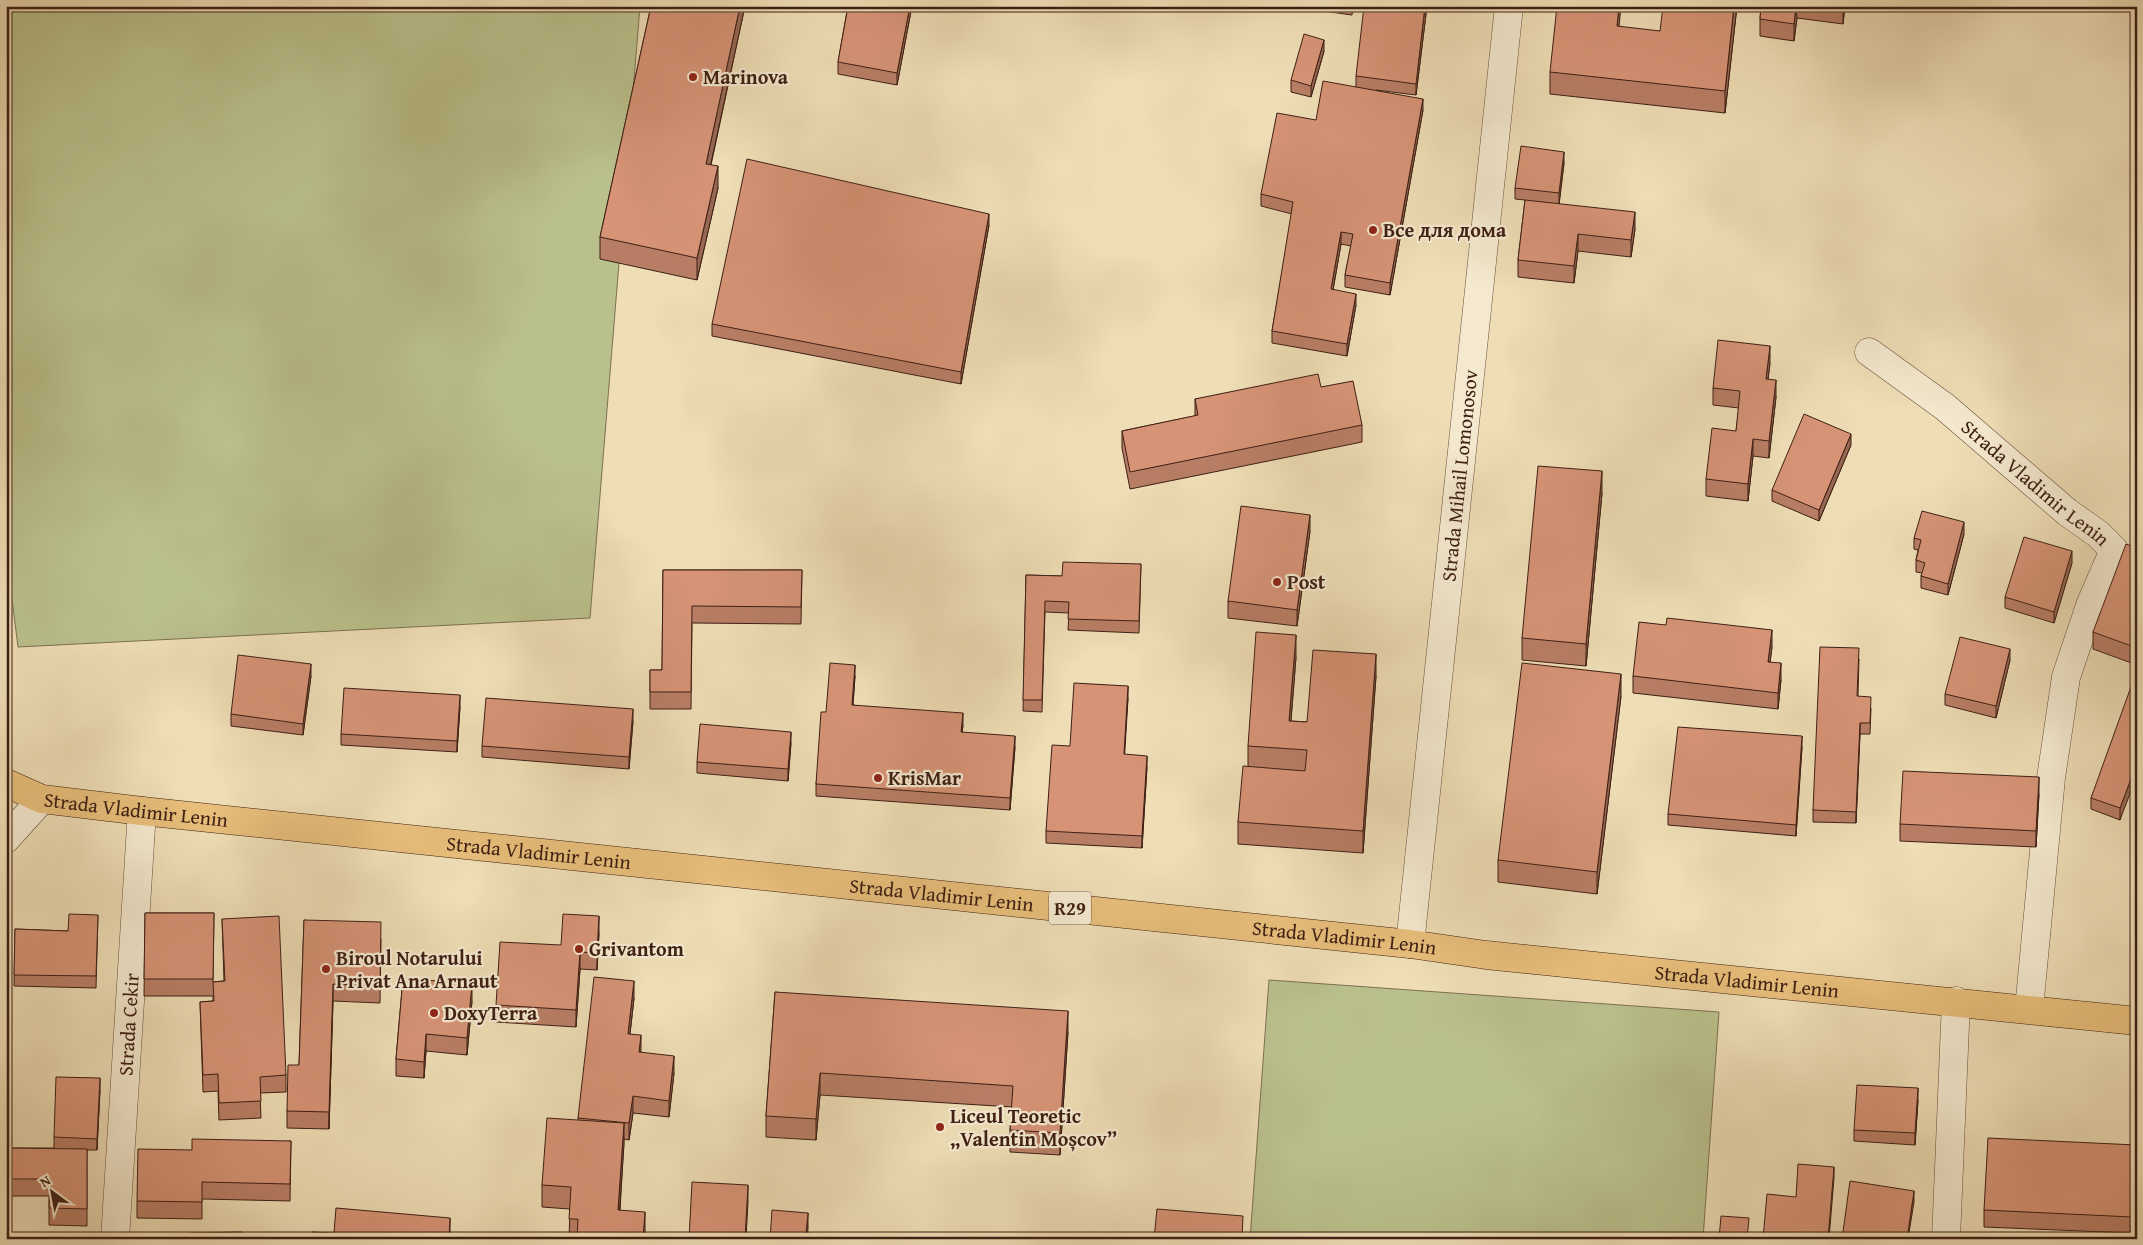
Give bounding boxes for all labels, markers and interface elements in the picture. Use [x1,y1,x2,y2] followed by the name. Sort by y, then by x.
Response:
[703,62,789,91] place label: Marinova
[687,71,699,83] marker: Marinova
[1383,215,1507,244] place label: Все для дома
[1367,224,1379,236] marker: Все для дома
[1433,368,1485,583] street label: Strada Mihail Lomonosov
[1955,412,2117,552] street label: Strada Vladimir Lenin
[1287,567,1326,596] place label: Post
[1271,576,1283,588] marker: Post
[888,763,961,792] place label: KrisMar
[872,772,884,784] marker: KrisMar
[42,784,230,834] street label: Strada Vladimir Lenin
[445,828,632,876] street label: Strada Vladimir Lenin
[848,870,1035,918] street label: Strada Vladimir Lenin
[1049,891,1091,924] road number: R29
[1251,913,1438,962] street label: Strada Vladimir Lenin
[589,934,684,963] place label: Grivantom
[336,943,498,995] place label: Biroul Notarului Privat Ana Arnaut
[573,943,585,955] marker: Grivantom
[1653,957,1840,1005] street label: Strada Vladimir Lenin
[320,963,332,975] marker: Biroul Notarului Privat Ana Arnaut
[110,972,146,1077] street label: Strada Cekir
[444,998,538,1027] place label: DoxyTerra
[428,1007,440,1019] marker: DoxyTerra
[950,1101,1117,1153] place label: Liceul Teoretic „Valentin Moșcov”
[934,1121,946,1133] marker: Liceul Teoretic „Valentin Moșcov”
[28,1168,78,1218] north arrow
[36,1170,55,1192] text: N

